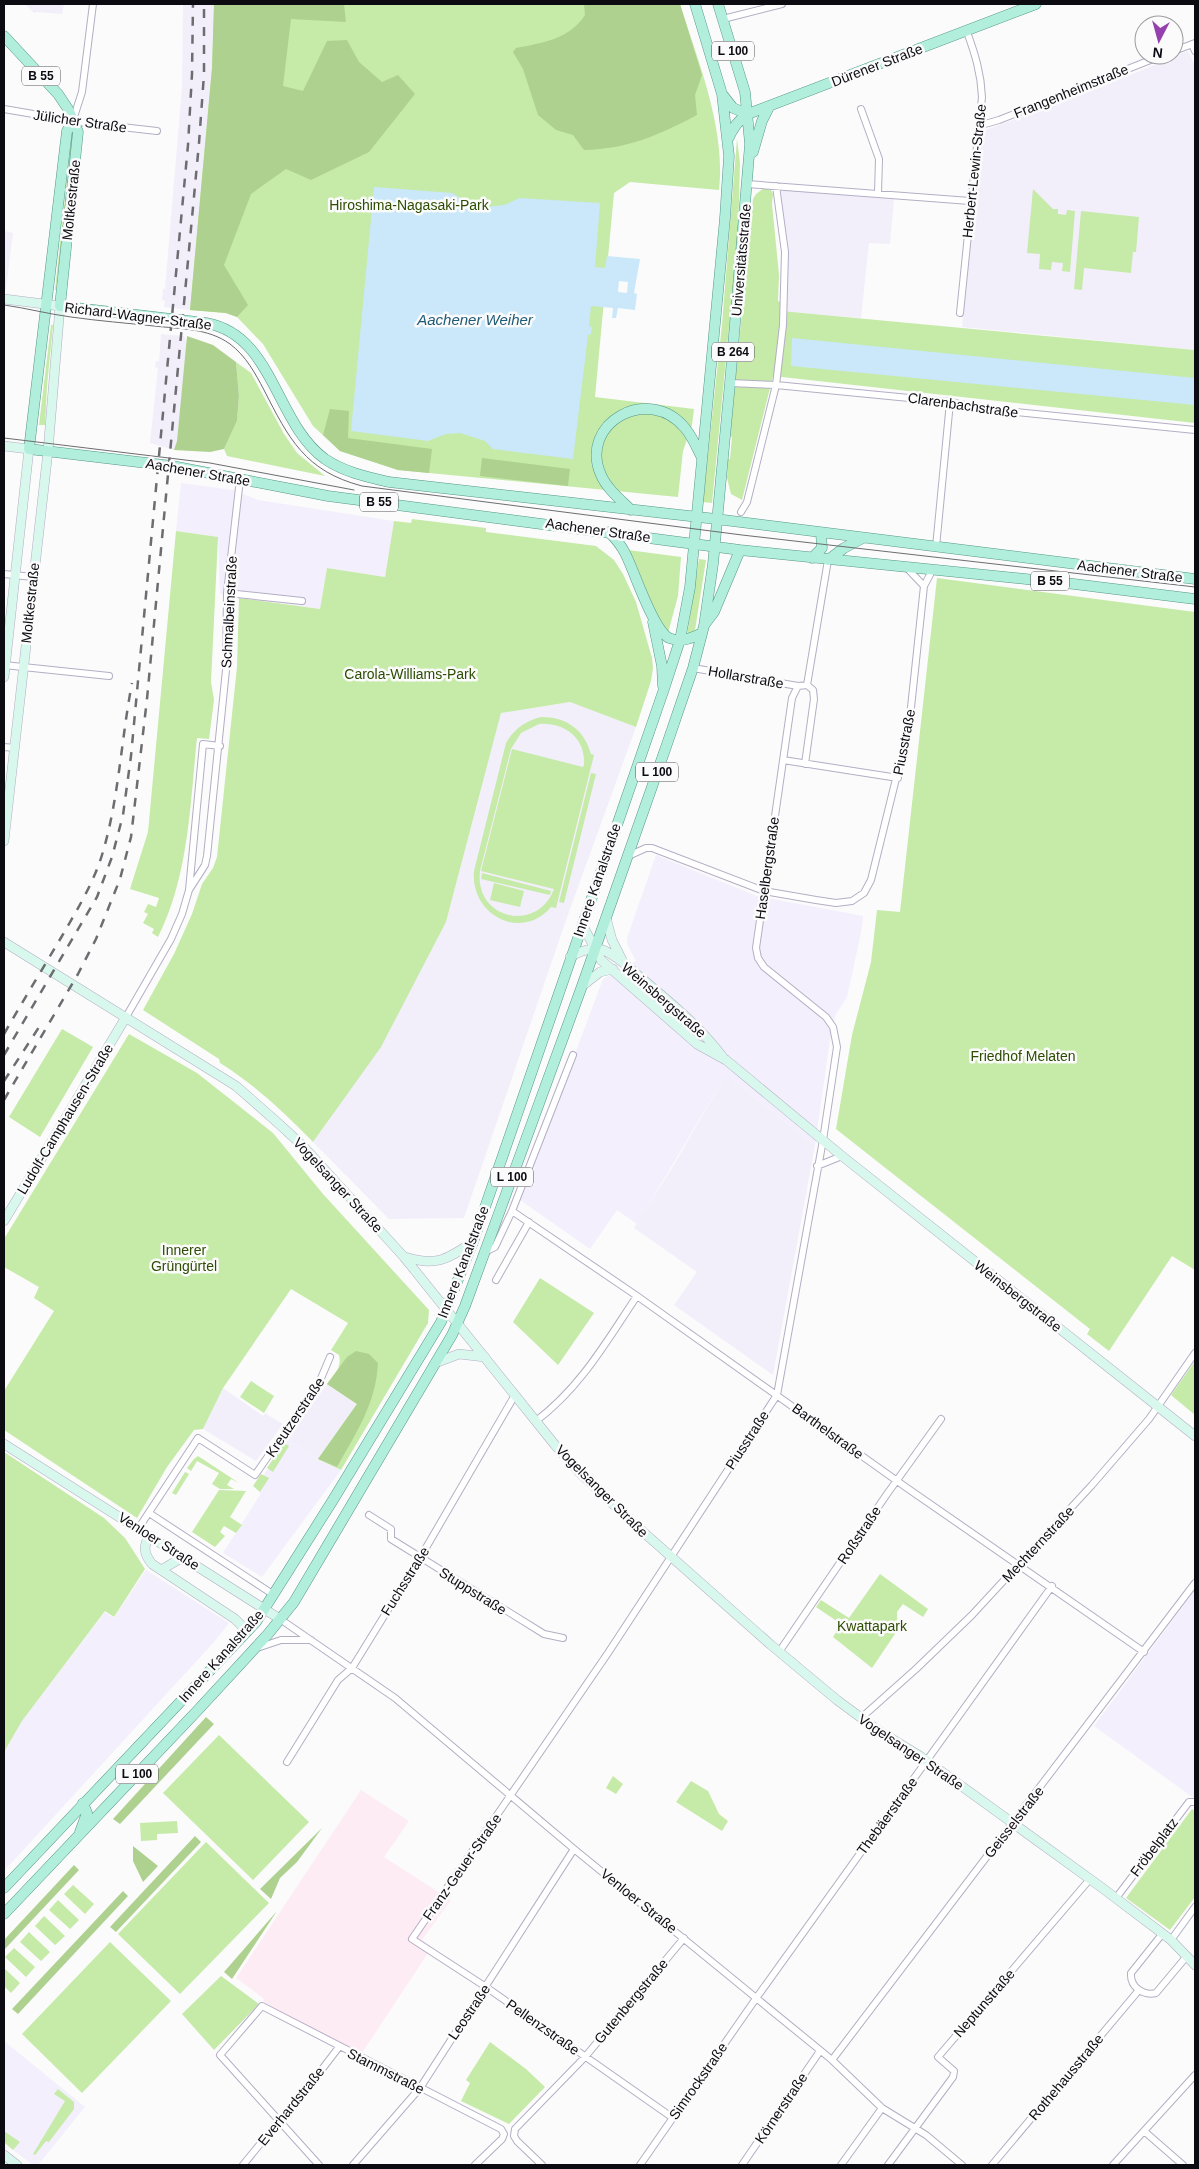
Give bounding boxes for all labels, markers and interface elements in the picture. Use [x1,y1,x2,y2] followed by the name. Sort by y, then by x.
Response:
[1134,15,1184,65] north arrow
[829,40,925,90] street label: Dürener Straße
[712,41,754,60] road number: L 100
[1152,44,1164,61] text: N
[1011,61,1131,121] street label: Frangenheimstraße
[22,66,60,85] road number: B 55
[959,103,989,239] street label: Herbert-Lewin-Straße
[32,107,128,136] street label: Jülicher Straße
[59,159,83,241] street label: Moltkestraße
[329,197,490,213] park label: Hiroshima-Nagasaki-Park
[728,203,754,317] street label: Universitätsstraße
[64,299,213,333] street label: Richard-Wagner-Straße
[416,311,534,328] water label: Aachener Weiher
[712,342,754,362] road number: B 264
[907,389,1019,421] street label: Clarenbachstraße
[144,455,252,489] street label: Aachener Straße
[360,492,398,512] road number: B 55
[544,515,652,545] street label: Aachener Straße
[218,555,240,669] street label: Schmalbeinstraße
[1076,557,1184,585] street label: Aachener Straße
[18,562,42,644] street label: Moltkestraße
[1031,572,1069,590] road number: B 55
[707,663,785,692] street label: Hollarstraße
[344,666,477,682] park label: Carola-Williams-Park
[890,707,918,776] street label: Piusstraße
[636,762,678,782] road number: L 100
[752,815,782,920] street label: Haselbergstraße
[570,821,624,939] street label: Innere Kanalstraße
[619,959,710,1041] street label: Weinsbergstraße
[14,1041,116,1197] street label: Ludolf-Camphausen-Straße
[970,1048,1076,1064] park label: Friedhof Melaten
[290,1134,386,1236] street label: Vogelsanger Straße
[491,1168,533,1186] road number: L 100
[434,1203,492,1320] street label: Innere Kanalstraße
[151,1242,217,1274] park label: Innerer Grüngürtel
[971,1257,1065,1335] street label: Weinsbergstraße
[262,1374,328,1460] street label: Kreutzerstraße
[789,1400,867,1462] street label: Barthelstraße
[722,1407,772,1472] street label: Piusstraße
[553,1442,652,1541] street label: Vogelsanger Straße
[834,1503,884,1567] street label: Roßstraße
[999,1503,1077,1585] street label: Mechternstraße
[115,1509,203,1573] street label: Venloer Straße
[378,1544,433,1618] street label: Fuchsstraße
[436,1564,510,1618] street label: Stuppstraße
[175,1606,267,1706] street label: Innere Kanalstraße
[837,1618,908,1634] park label: Kwattapark
[855,1711,967,1793] street label: Vogelsanger Straße
[116,1765,158,1784] road number: L 100
[854,1774,921,1858] street label: Thebäerstraße
[981,1783,1047,1861] street label: Geisselstraße
[419,1811,505,1923] street label: Franz-Geuer-Straße
[1127,1815,1181,1879] street label: Fröbelplatz
[598,1865,680,1937] street label: Venloer Straße
[591,1955,671,2047] street label: Gutenbergstraße
[950,1966,1018,2040] street label: Neptunstraße
[445,1981,493,2043] street label: Leostraße
[503,1996,583,2058] street label: Pellenzstraße
[1025,2031,1107,2123] street label: Rothehausstraße
[666,2039,731,2123] street label: Simrockstraße
[345,2045,427,2097] street label: Stammstraße
[254,2063,328,2149] street label: Everhardstraße
[752,2069,811,2146] street label: Körnerstraße

